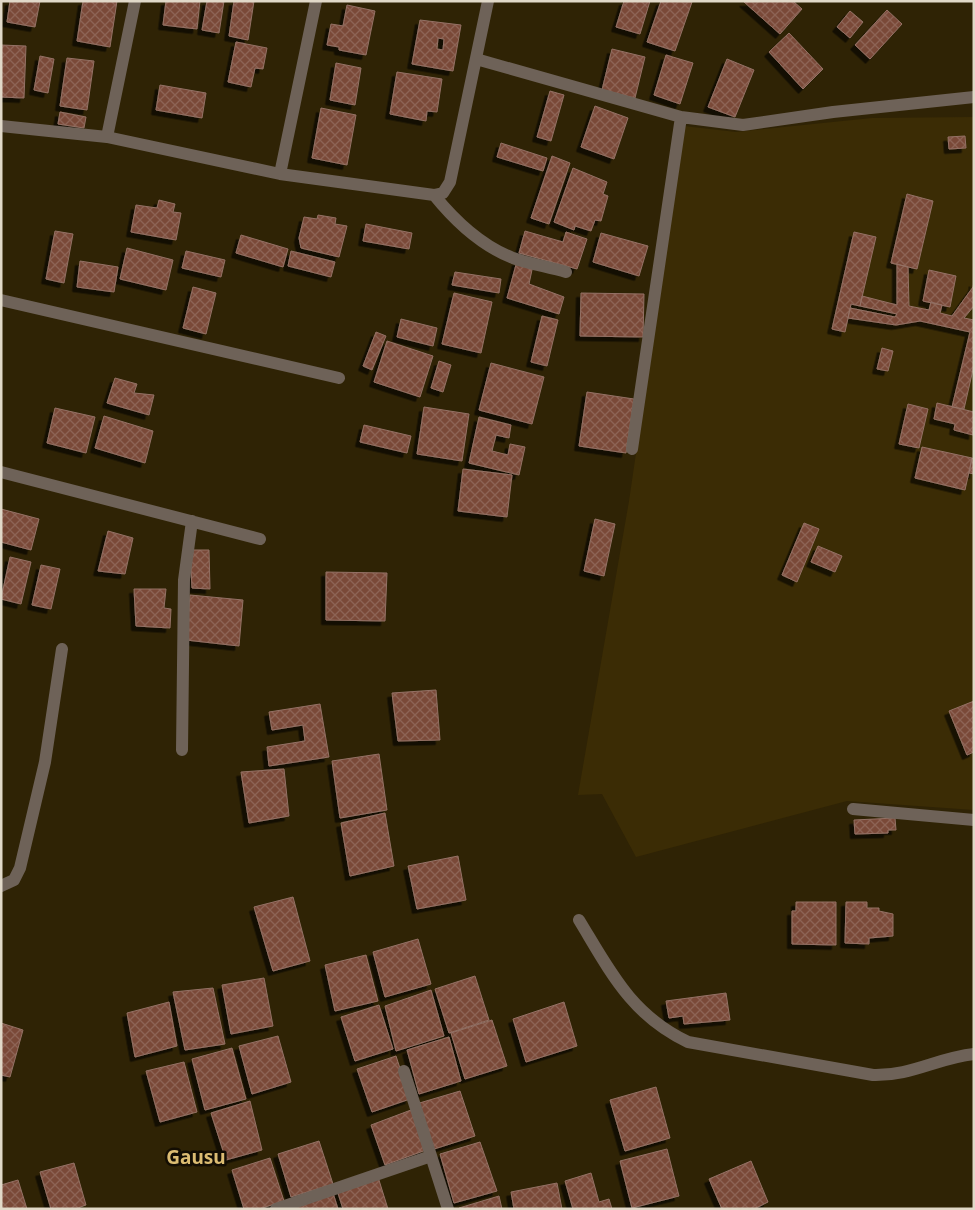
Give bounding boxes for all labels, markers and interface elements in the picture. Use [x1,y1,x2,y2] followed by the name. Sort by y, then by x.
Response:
[166,1144,226,1170] district label: Gausu

